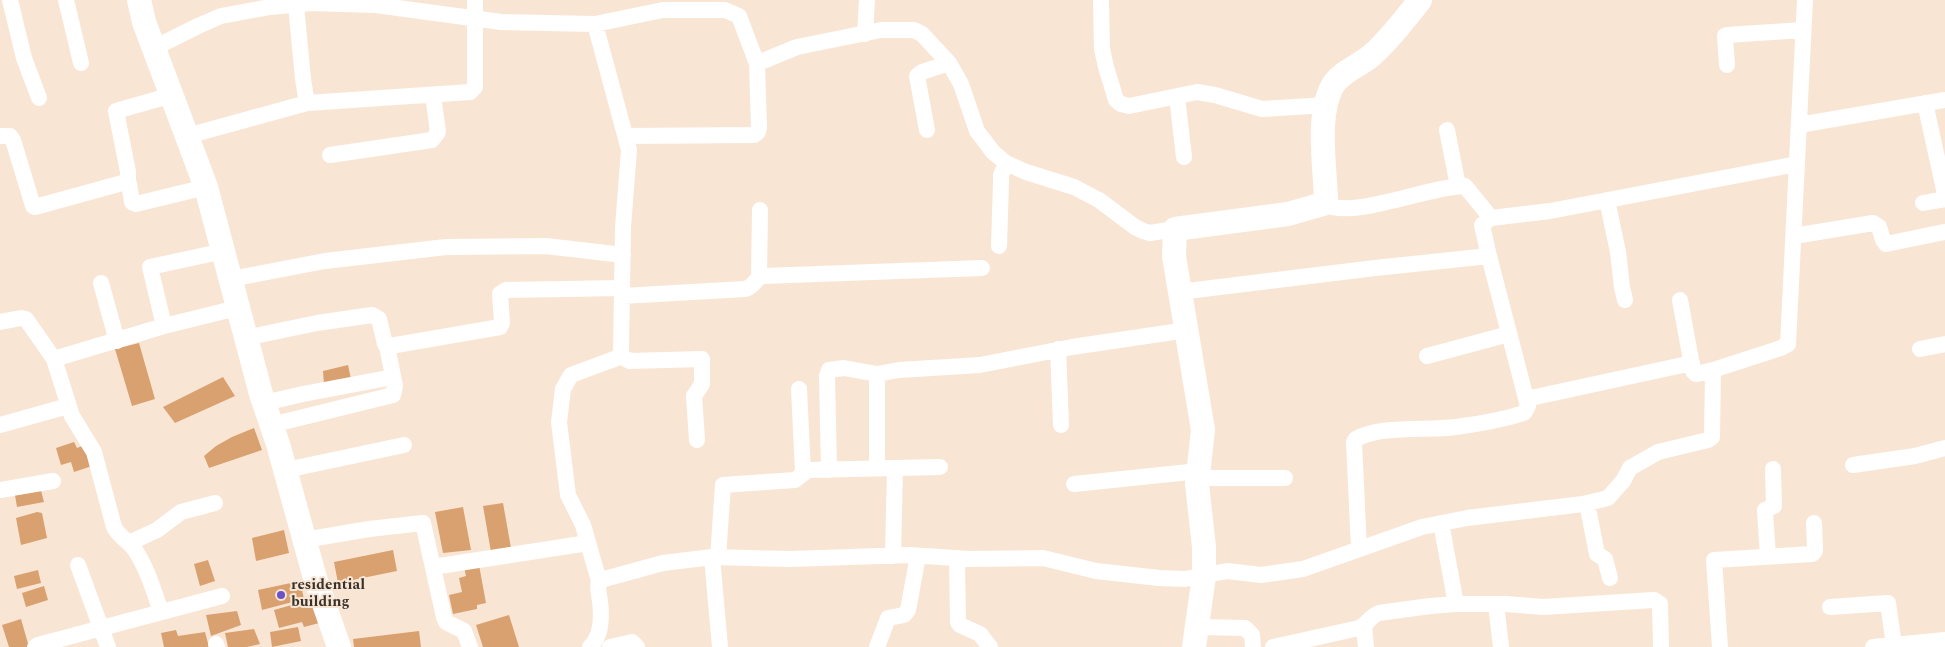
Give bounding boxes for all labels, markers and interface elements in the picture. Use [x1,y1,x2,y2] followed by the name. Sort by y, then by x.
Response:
[291,577,365,612] place label: residential building
[275,589,287,601] marker: residential building

